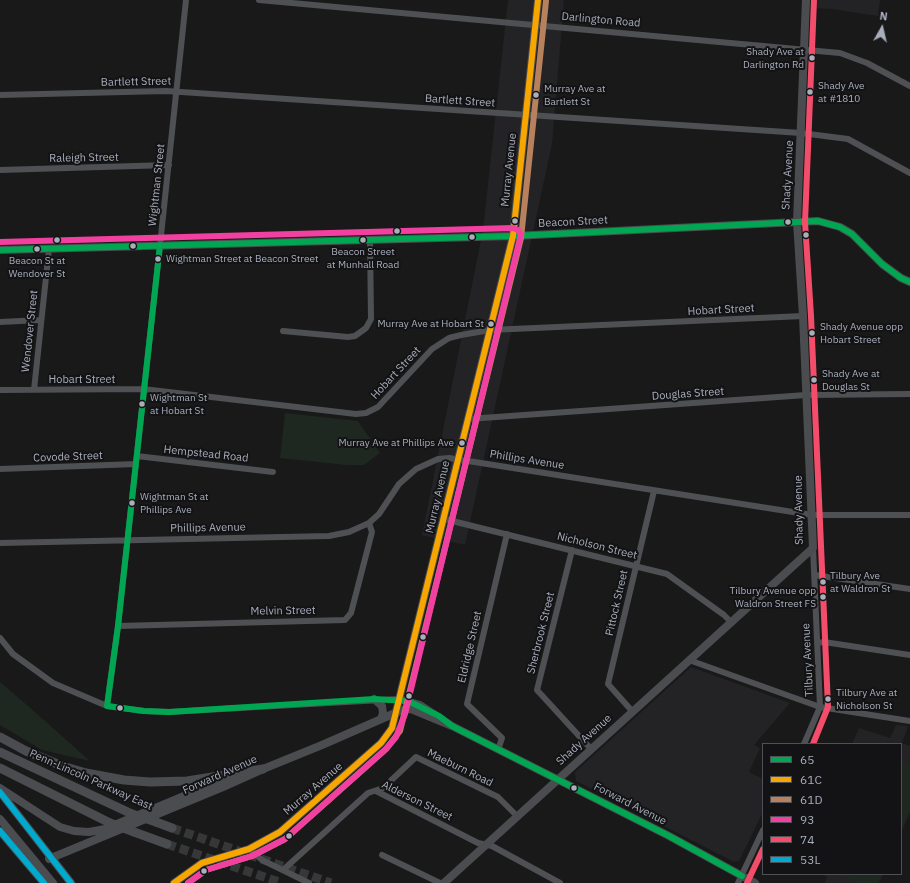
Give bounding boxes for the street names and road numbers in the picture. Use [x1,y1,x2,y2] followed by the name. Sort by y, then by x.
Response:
[561,10,641,30] street label: Darlington Road
[101,75,171,89] street label: Bartlett Street
[424,92,496,110] street label: Bartlett Street
[499,133,519,207] street label: Murray Avenue
[780,140,796,210] street label: Shady Avenue
[146,143,168,227] street label: Wightman Street
[49,151,119,165] street label: Raleigh Street
[538,214,608,230] street label: Beacon Street
[19,289,41,373] street label: Wendover Street
[687,302,755,318] street label: Hobart Street
[368,344,424,402] street label: Hobart Street
[49,373,115,387] street label: Hobart Street
[651,385,725,403] street label: Douglas Street
[163,443,249,465] street label: Hempstead Road
[489,448,565,472] street label: Phillips Avenue
[33,449,103,465] street label: Covode Street
[423,460,453,534] street label: Murray Avenue
[792,475,806,545] street label: Shady Avenue
[170,521,246,535] street label: Phillips Avenue
[556,530,638,562] street label: Nicholson Street
[603,569,631,637] street label: Pittock Street
[524,591,558,675] street label: Sherbrook Street
[250,604,316,618] street label: Melvin Street
[455,610,485,684] street label: Eldridge Street
[799,623,817,697] street label: Tilbury Avenue
[554,712,614,768] street label: Shady Avenue
[425,746,495,790] street label: Maeburn Road
[27,747,155,813] street label: Penn-Lincoln Parkway East
[181,753,259,797] street label: Forward Avenue
[281,760,345,818] street label: Murray Avenue
[379,778,455,824] street label: Alderson Street
[591,780,669,828] street label: Forward Avenue

